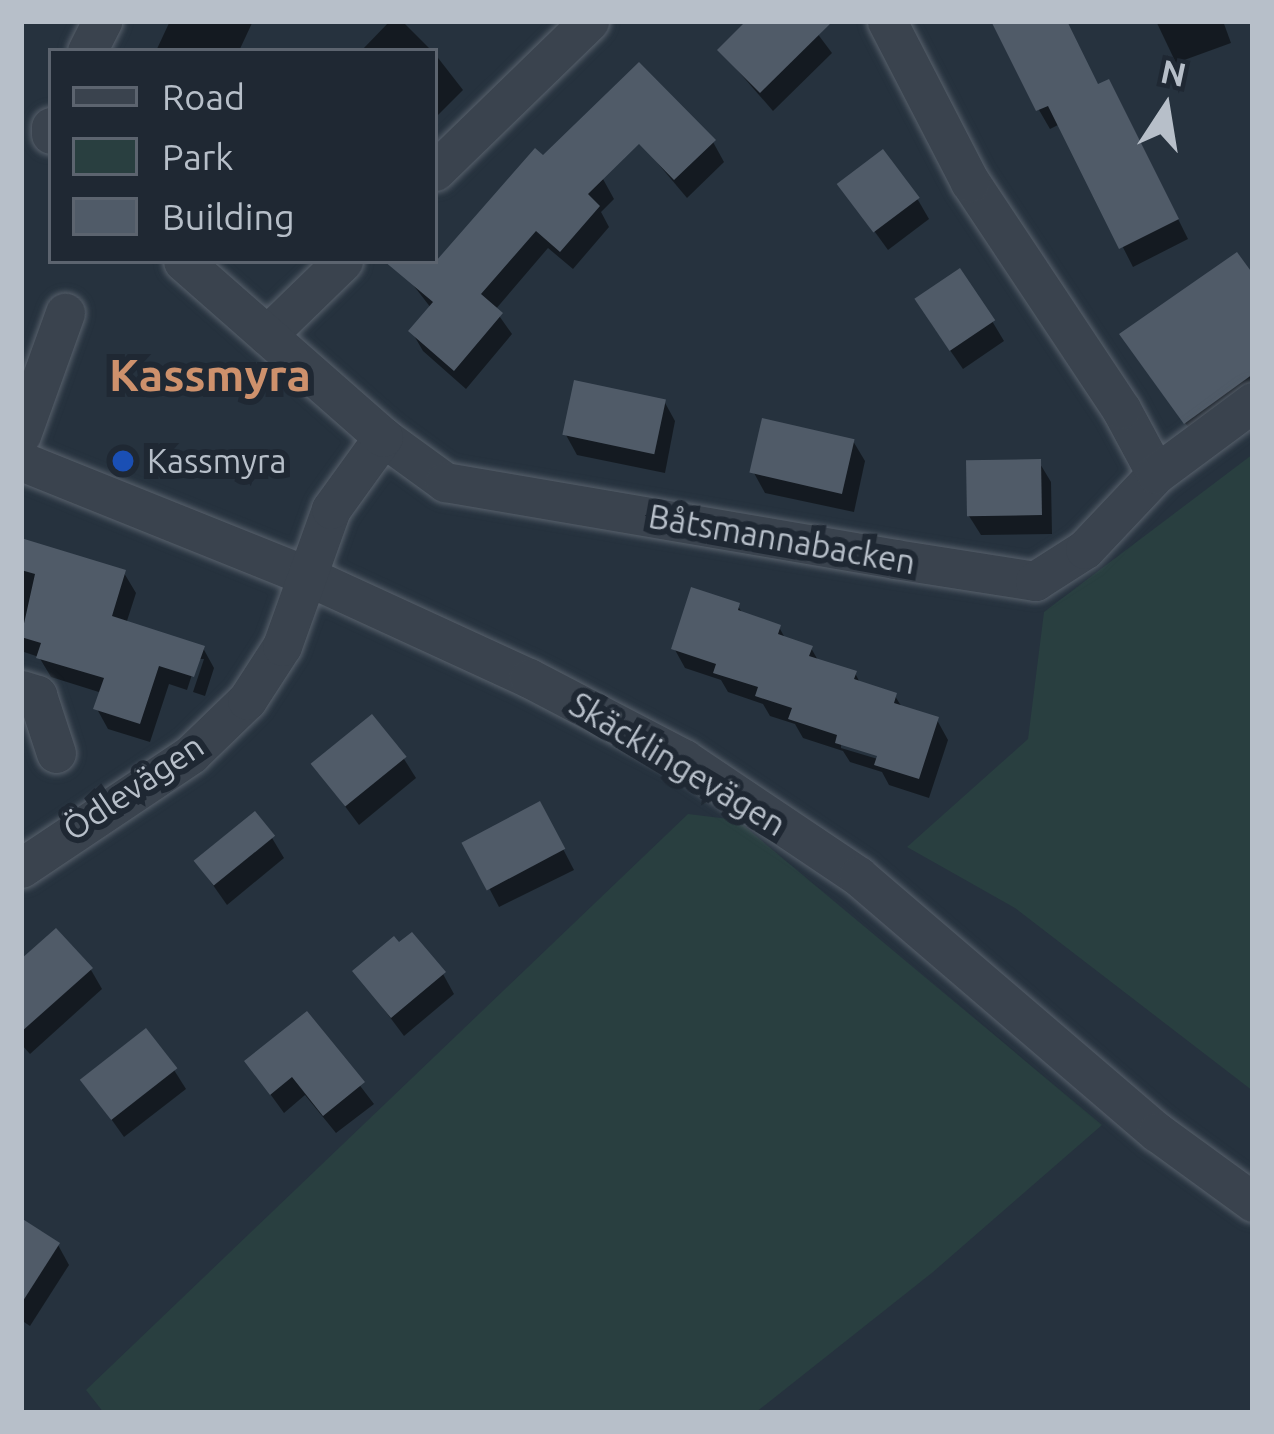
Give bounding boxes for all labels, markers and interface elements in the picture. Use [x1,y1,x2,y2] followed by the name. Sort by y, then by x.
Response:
[48,48,438,264] legend
[1106,48,1226,168] north arrow
[1158,52,1189,93] text: N
[162,76,245,117] text: Road
[162,136,234,177] text: Park
[162,196,295,237] text: Building
[109,348,311,402] district label: Kassmyra
[147,441,286,481] place label: Kassmyra
[110,448,136,474] marker: Kassmyra
[646,496,918,582] street label: Båtsmannabacken
[563,684,793,844] street label: Skäcklingevägen
[55,726,211,848] street label: Ödlevägen

